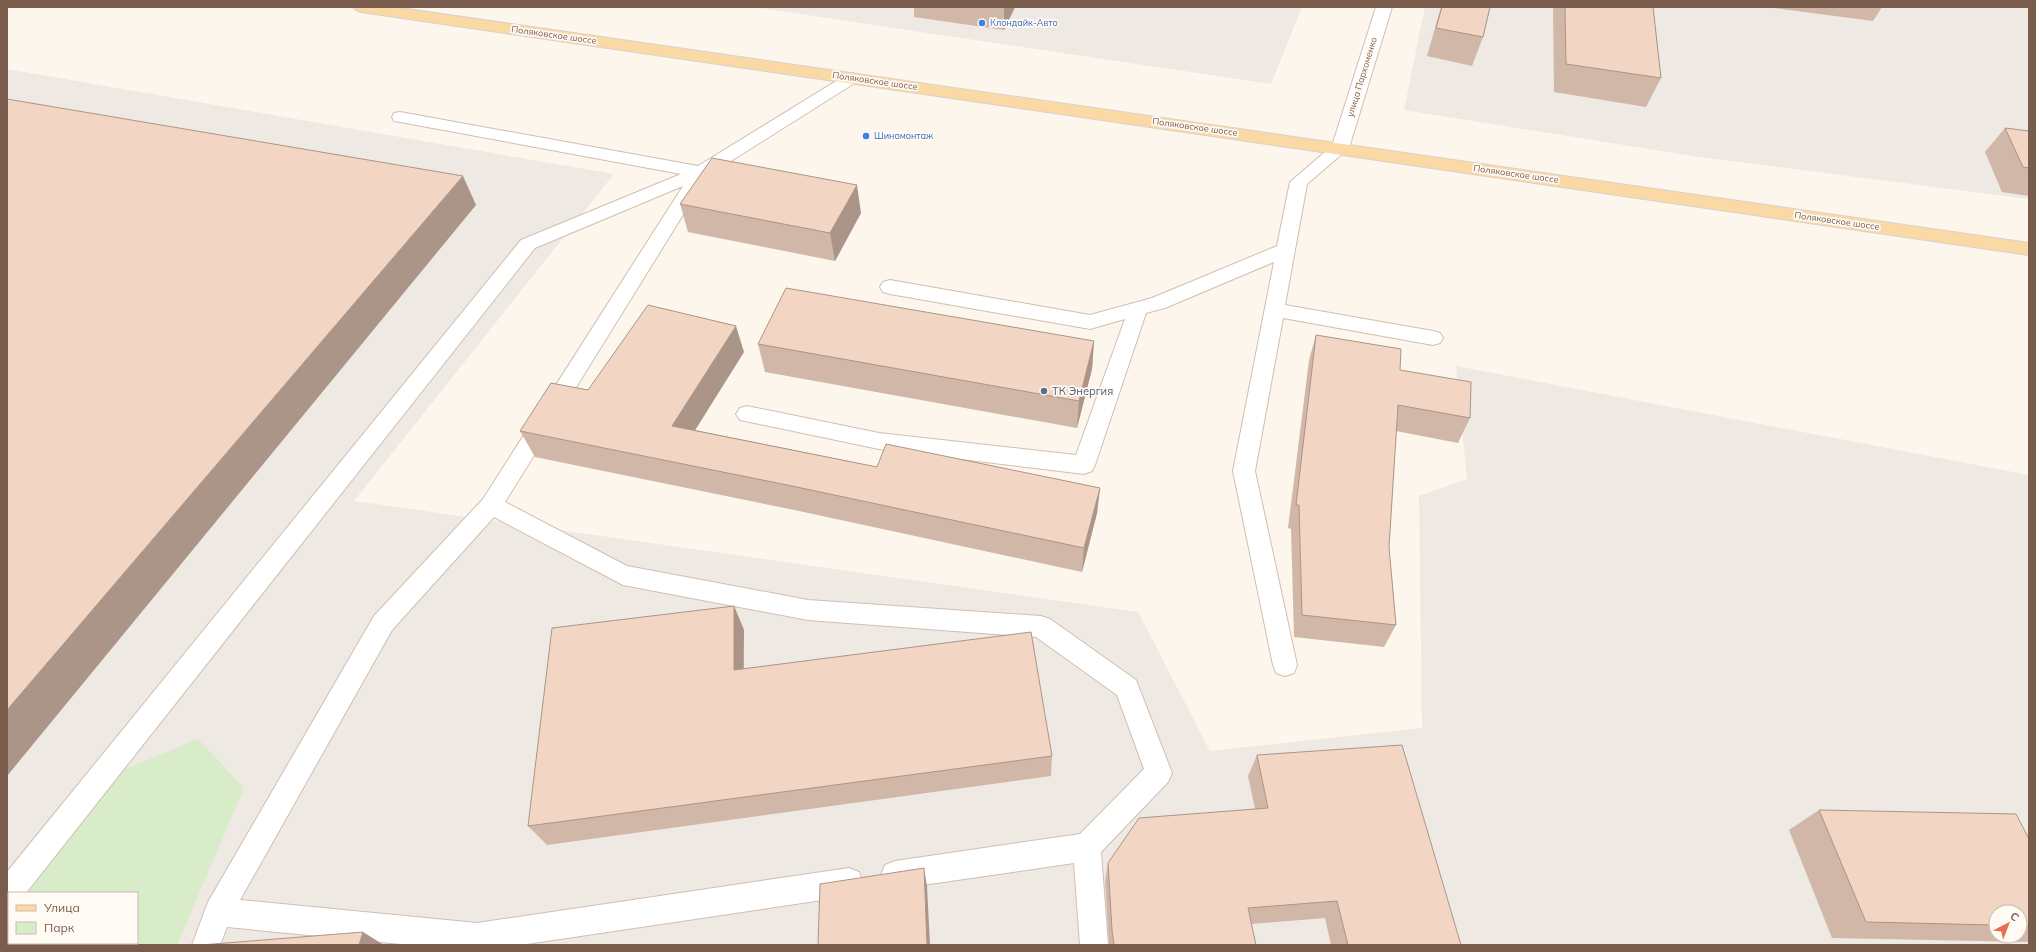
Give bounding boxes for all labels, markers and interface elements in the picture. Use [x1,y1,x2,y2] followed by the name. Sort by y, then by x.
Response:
[990,17,1058,28] place label: Клондайк-Авто
[977,18,987,28] marker: Клондайк-Авто
[511,23,597,46] street label: Поляковское шоссе
[1344,36,1380,118] street label: улица Пархоменко
[832,69,918,92] street label: Поляковское шоссе
[1152,115,1238,138] street label: Поляковское шоссе
[874,130,934,141] place label: Шиномонтаж
[861,131,871,141] marker: Шиномонтаж
[1473,162,1559,185] street label: Поляковское шоссе
[1794,209,1880,232] street label: Поляковское шоссе
[1052,384,1113,398] place label: ТК Энергия
[1039,386,1049,396] marker: ТК Энергия
[8,892,138,944] legend
[43,900,80,915] text: Улица
[1988,904,2028,944] north arrow
[2007,909,2023,925] text: С
[44,920,75,935] text: Парк

